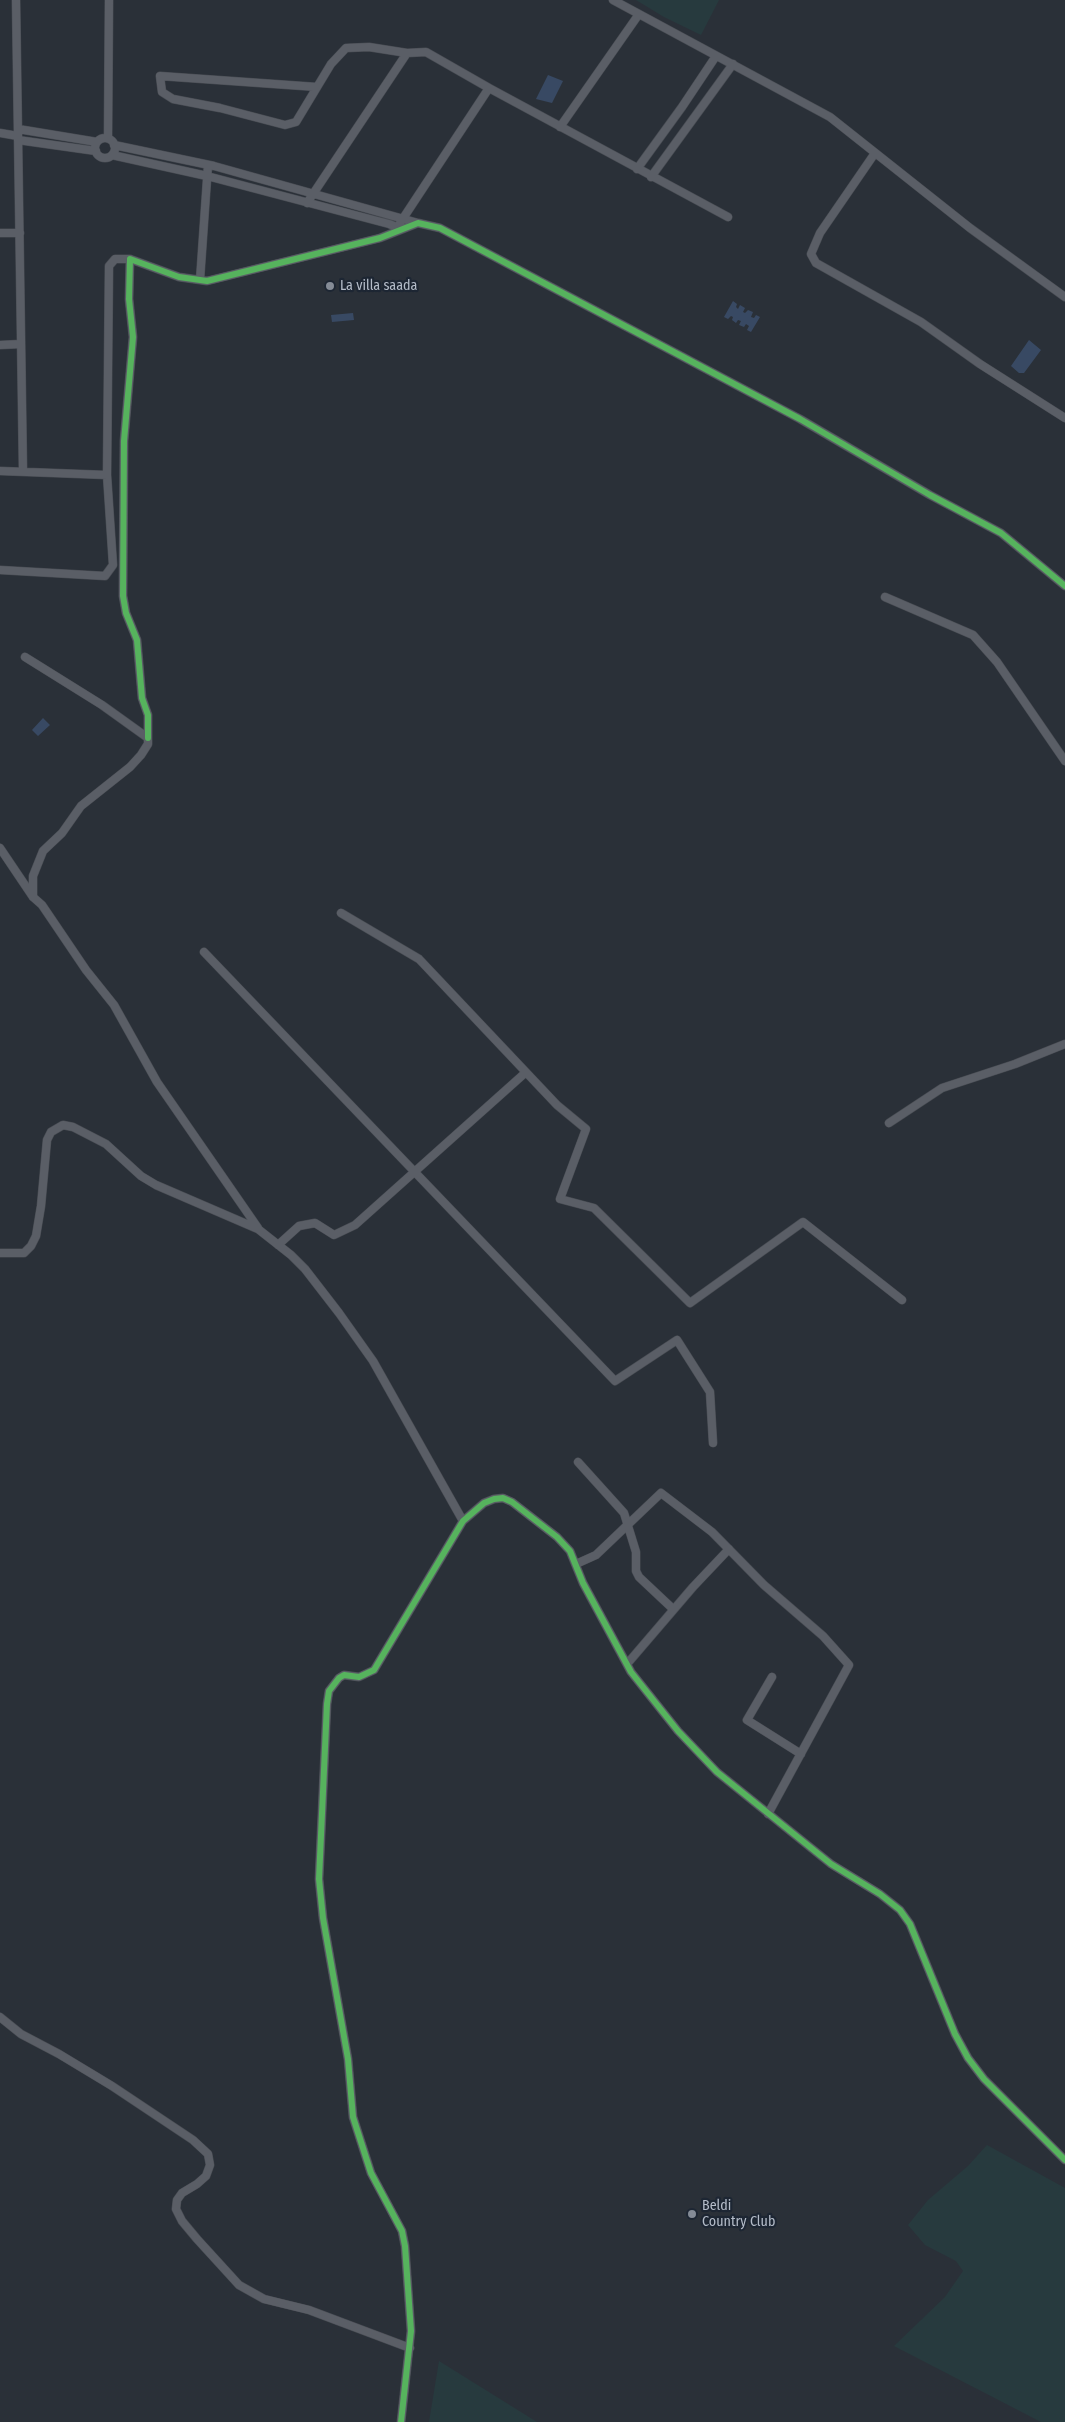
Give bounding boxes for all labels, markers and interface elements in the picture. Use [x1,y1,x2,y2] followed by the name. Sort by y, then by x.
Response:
[340,278,417,294] place label: La villa saada
[324,280,336,292] marker: La villa saada
[702,2198,775,2230] place label: Beldi Country Club
[686,2208,698,2220] marker: Beldi Country Club

